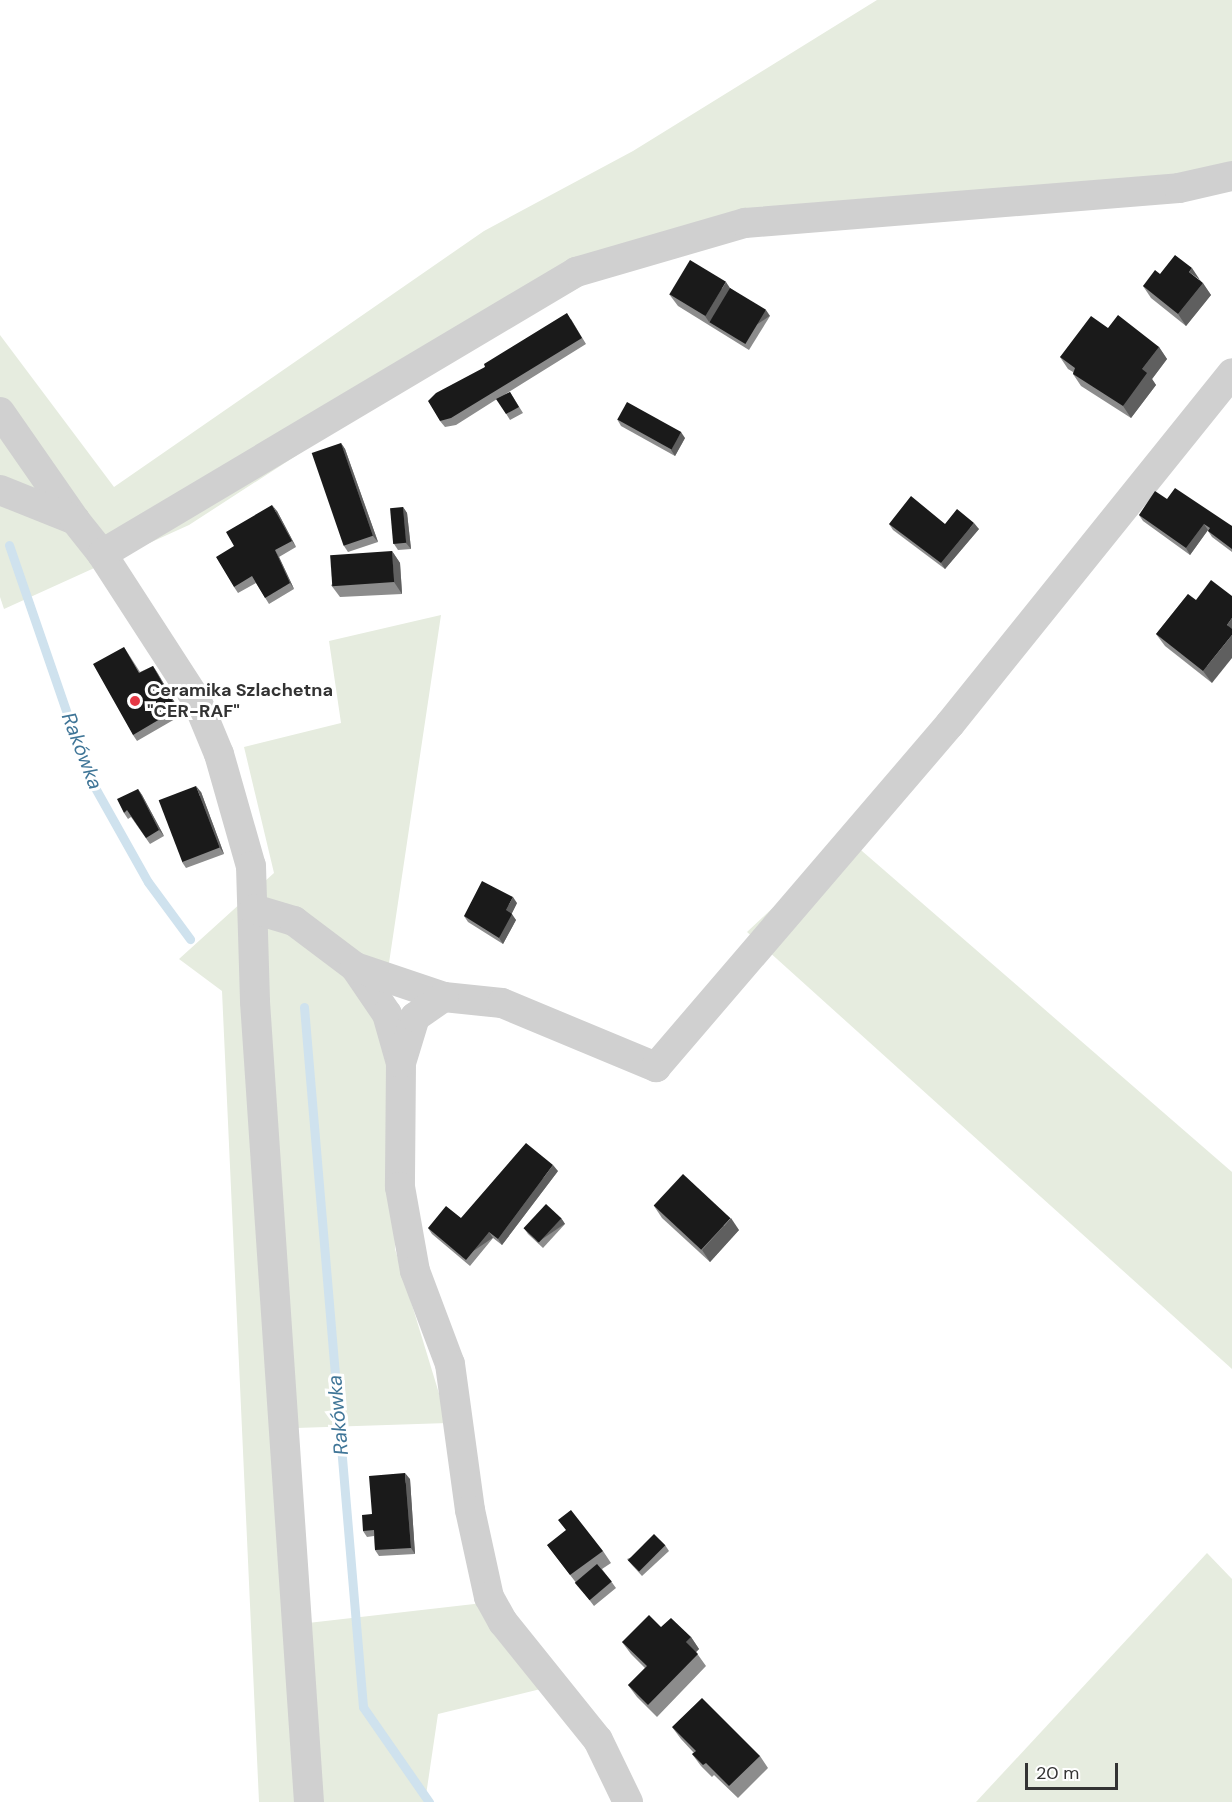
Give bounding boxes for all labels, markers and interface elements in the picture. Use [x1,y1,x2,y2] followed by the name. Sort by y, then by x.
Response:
[147,680,333,722] place label: Ceramika Szlachetna "CER-RAF"
[128,694,142,708] marker: Ceramika Szlachetna "CER-RAF"
[56,709,108,793] water label: Rakówka
[323,1374,353,1456] water label: Rakówka
[1028,1751,1121,1789] scale bar
[1036,1761,1079,1785] text: 20 m

